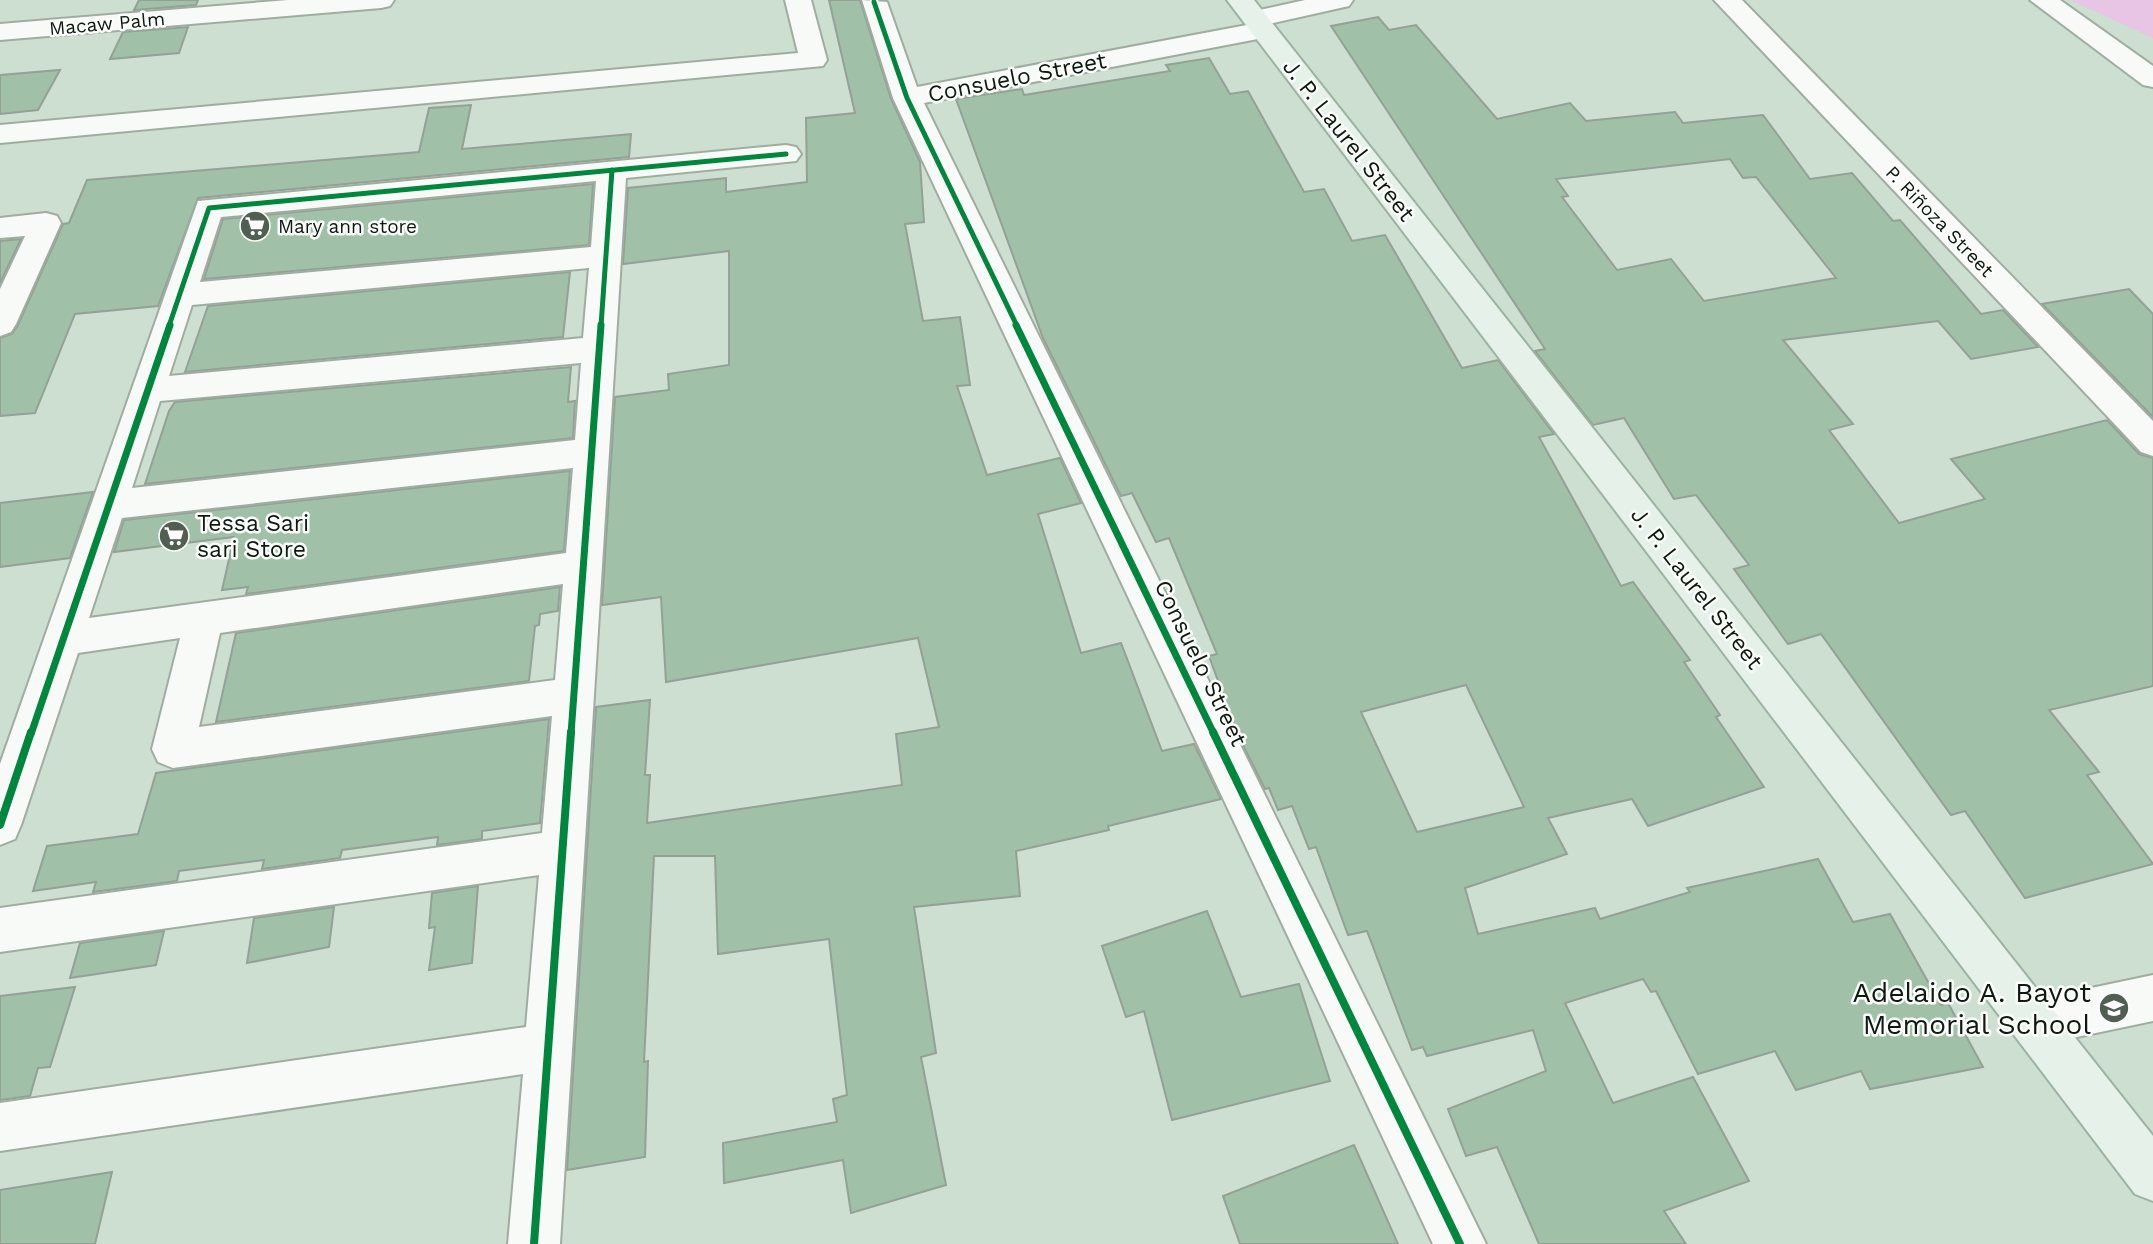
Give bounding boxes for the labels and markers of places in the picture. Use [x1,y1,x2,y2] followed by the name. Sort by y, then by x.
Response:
[238,209,272,243] supermarket icon: Mary ann store
[278,215,417,238] place label: Mary ann store
[197,510,309,563] place label: Tessa Sari sari Store
[157,519,191,553] supermarket icon: Tessa Sari sari Store
[1853,976,2091,1041] place label: Adelaido A. Bayot Memorial School
[2097,991,2131,1025] school or university icon: Adelaido A. Bayot Memorial School

